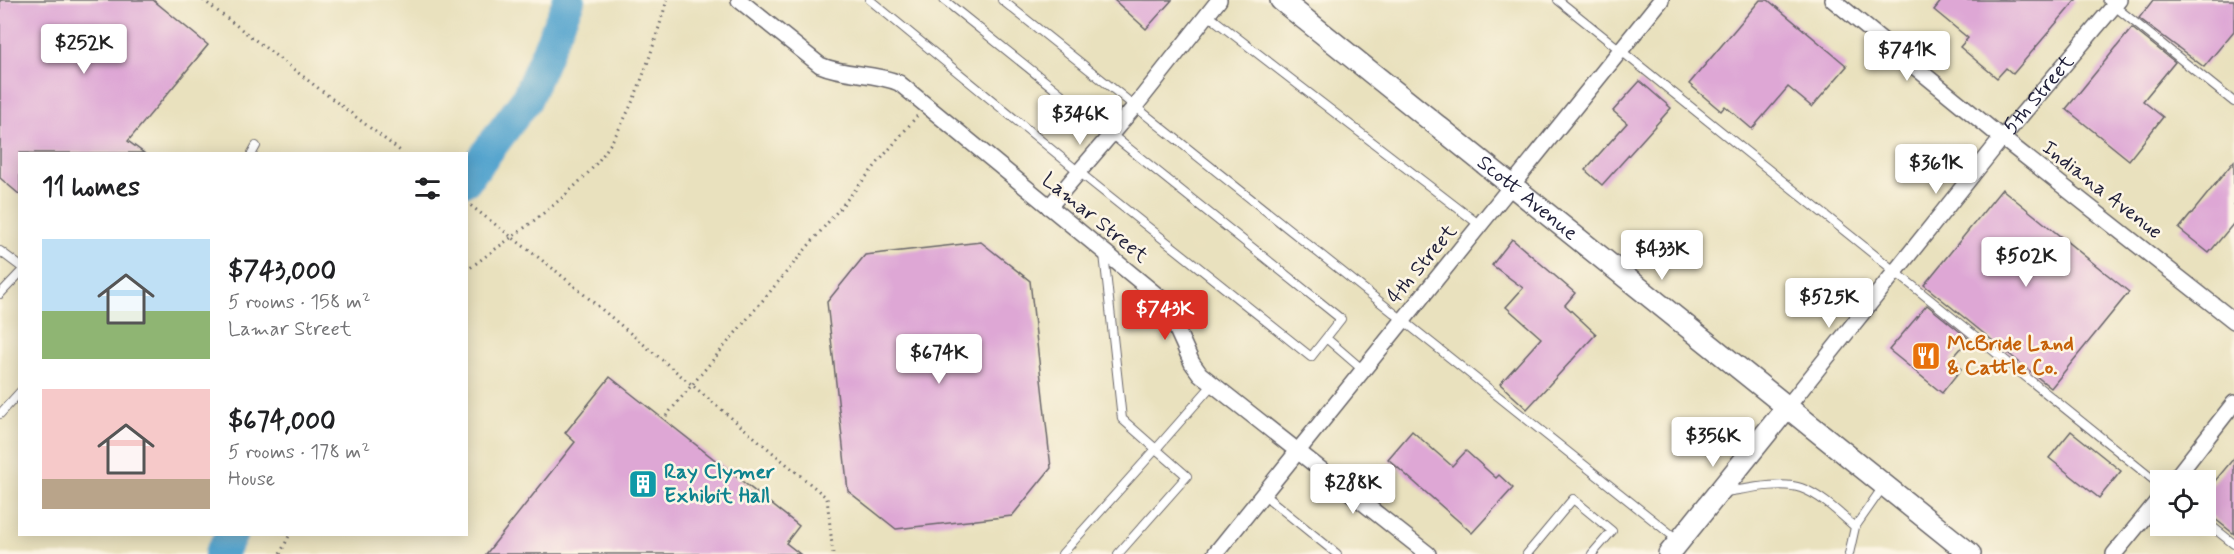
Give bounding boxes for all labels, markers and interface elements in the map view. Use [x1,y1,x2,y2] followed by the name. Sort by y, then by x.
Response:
[42,24,126,75] pin: $252K
[55,30,113,57] text: $252K
[1865,31,1949,82] pin: $741K
[1878,37,1936,64] text: $741K
[1997,48,2081,140] street label: 5th Street
[1038,95,1122,146] pin: $346K
[1052,101,1108,128] text: $346K
[2036,134,2168,246] street label: Indiana Avenue
[1894,144,1978,195] pin: $361K
[1471,149,1584,247] street label: Scott Avenue
[1909,150,1963,177] text: $361K
[1036,166,1155,270] street label: Lamar Street
[42,171,140,205] text: 11 homes
[411,172,444,205] icon: filters
[1381,218,1464,310] street label: 4th Street
[1620,230,1704,281] pin: $433K
[1635,236,1689,263] text: $433K
[1984,237,2068,288] pin: $502K
[1995,243,2057,270] text: $502K
[228,255,336,289] text: $743,000
[90,263,162,335] icon: home
[1787,278,1871,329] pin: $525K
[1799,284,1859,311] text: $525K
[228,289,371,316] text: 5 rooms · 158 m²
[1123,290,1207,341] pin: $743K
[1136,296,1194,323] text: $743K
[228,316,351,343] text: Lamar Street
[1947,330,2074,382] place label: McBride Land & Cattle Co.
[897,334,981,385] pin: $674K
[910,340,968,367] text: $674K
[1910,340,1942,372] restaurant icon: McBride Land & Cattle Co.
[228,405,336,439] text: $674,000
[90,413,162,485] icon: home
[1671,417,1755,468] pin: $356K
[1686,423,1741,450] text: $356K
[228,439,370,466] text: 5 rooms · 178 m²
[664,458,775,510] place label: Ray Clymer Exhibit Hall
[1311,464,1395,515] pin: $288K
[228,466,275,493] text: House
[627,468,659,500] building icon: Ray Clymer Exhibit Hall
[1324,470,1382,497] text: $288K
[2150,470,2216,536] map controls
[2150,470,2216,536] button: locate

